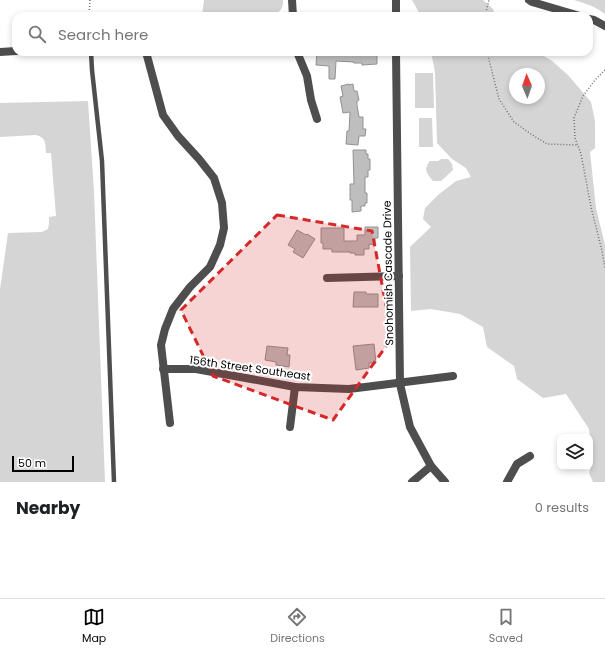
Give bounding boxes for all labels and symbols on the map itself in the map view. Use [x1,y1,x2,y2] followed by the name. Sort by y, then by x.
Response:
[509,68,545,104] north arrow
[379,200,397,346] street label: Snohomish Cascade Drive
[188,352,312,384] street label: 156th Street Southeast
[12,454,74,473] scale bar

